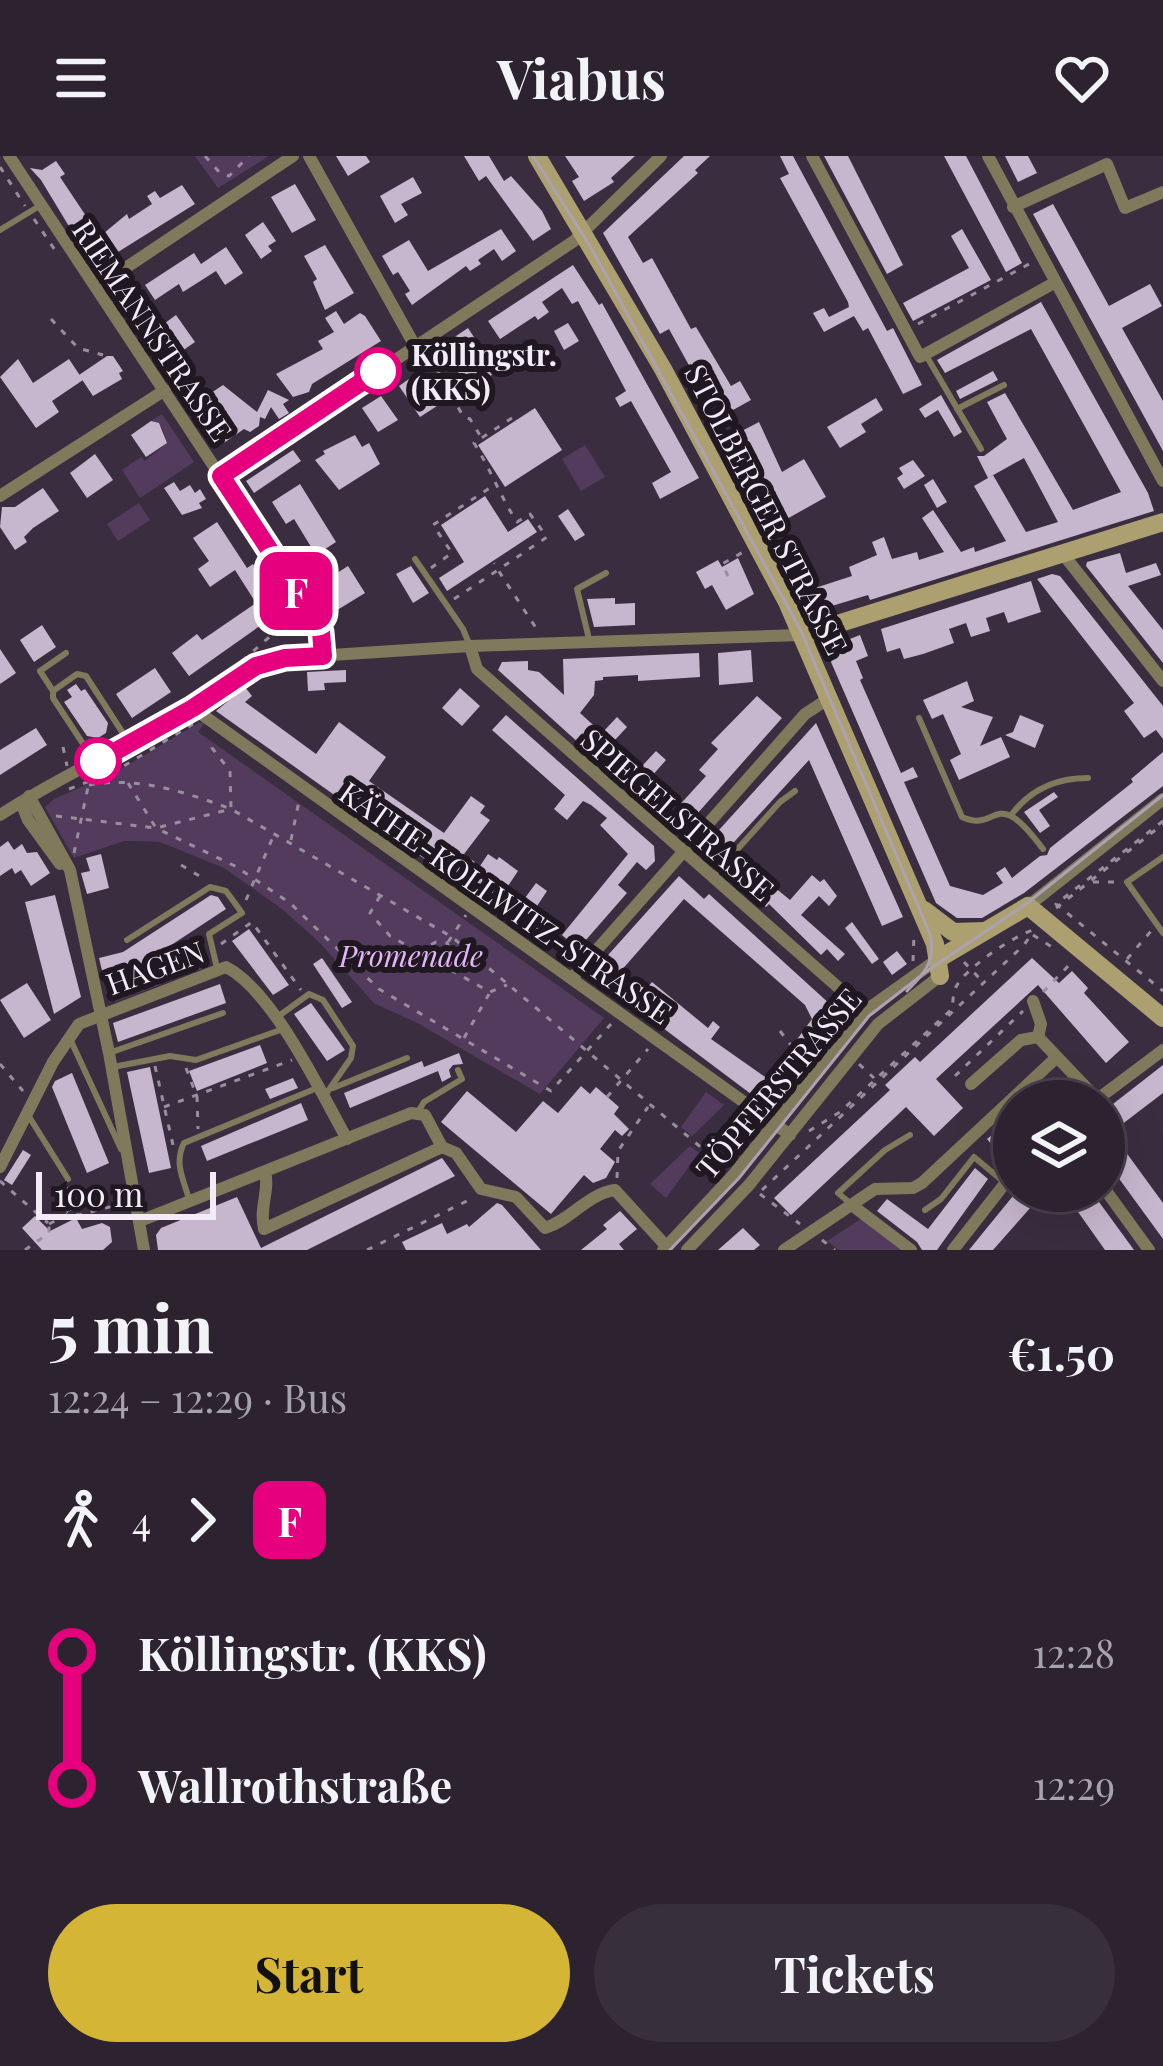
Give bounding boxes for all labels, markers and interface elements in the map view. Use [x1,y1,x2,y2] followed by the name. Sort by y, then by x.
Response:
[497,42,666,114] text: Viabus
[48,45,114,111] icon: menu
[1049,45,1115,111] icon: heart
[64,212,242,448] street label: RIEMANNSTRASSE
[411,334,557,408] place label: Köllingstr. (KKS)
[356,349,400,393] marker: Köllingstr. (KKS)
[676,357,858,661] street label: STOLBERGER STRASSE
[257,552,335,630] line badge: F
[284,563,308,619] text: F
[573,719,783,909] street label: SPIEGELSTRASSE
[76,739,120,783] unlabelled marker
[332,772,680,1032] street label: KÄTHE-KOLLWITZ-STRASSE
[100,931,210,1003] street label: HAGEN
[338,935,483,975] park label: Promenade
[687,979,869,1187] street label: TÖPFERSTRASSE
[993,1080,1125,1212] map controls
[993,1080,1125,1212] button: layers
[36,1166,216,1219] scale bar
[54,1171,143,1215] text: 100 m
[48,1282,214,1370] text: 5 min
[1008,1322,1115,1382] text: €1.50
[48,1371,347,1423] text: 12:24 – 12:29 · Bus
[48,1487,114,1553] icon: walk
[169,1487,235,1553] icon: forward
[277,1492,302,1548] text: F
[132,1494,151,1546] text: 4
[138,1622,486,1682] text: Köllingstr. (KKS)
[1033,1626,1115,1678] text: 12:28
[138,1754,452,1814] text: Wallrothstraße
[1033,1758,1115,1810] text: 12:29
[48,1904,570,2042] button: Start
[594,1904,1115,2042] button: Tickets

